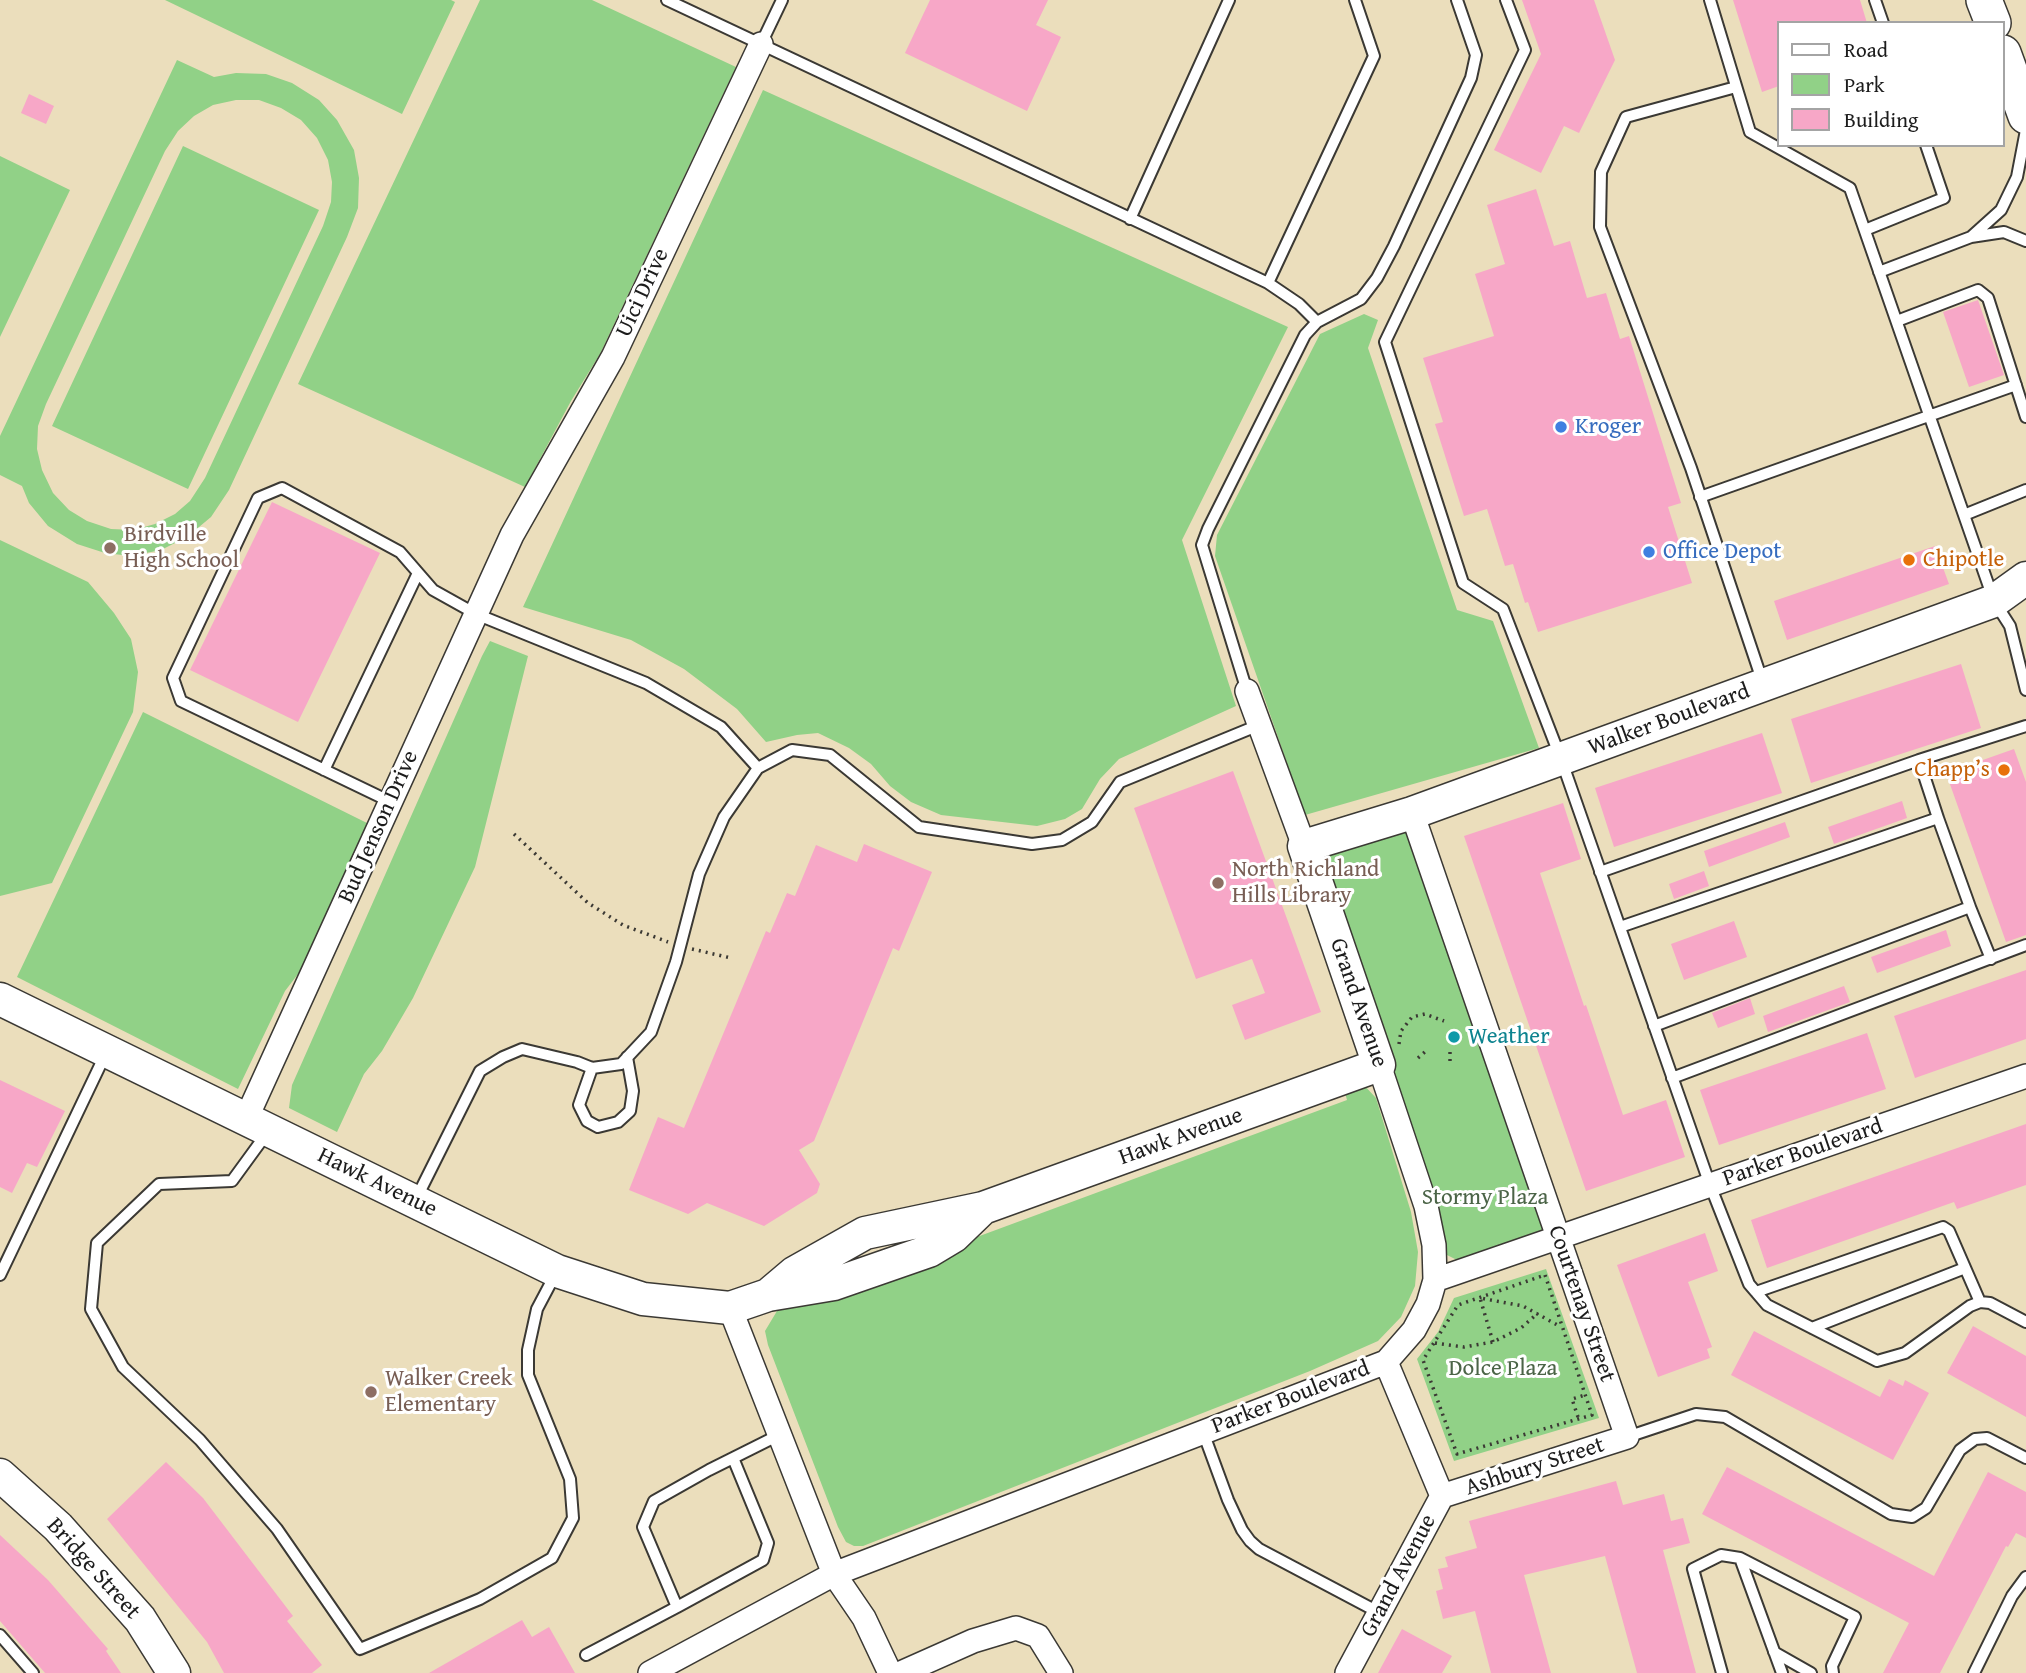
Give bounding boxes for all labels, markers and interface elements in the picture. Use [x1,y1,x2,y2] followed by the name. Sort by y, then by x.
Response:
[1778,21,2005,147] legend
[1844,34,1888,65] text: Road
[1844,69,1885,100] text: Park
[1844,104,1918,135] text: Building
[610,244,676,342] street label: Uici Drive
[1575,413,1641,441] place label: Kroger
[1553,419,1569,435] marker: Kroger
[124,521,239,575] place label: Birdville High School
[1663,538,1781,566] place label: Office Depot
[102,540,118,556] marker: Birdville High School
[1641,544,1657,560] marker: Office Depot
[1923,546,2004,574] place label: Chipotle
[1901,552,1917,568] marker: Chipotle
[1584,678,1754,762] street label: Walker Boulevard
[333,746,425,908] street label: Bud Jenson Drive
[1914,756,1990,784] place label: Chapp’s
[1996,762,2012,778] marker: Chapp’s
[1232,856,1379,910] place label: North Richland Hills Library
[1210,875,1226,891] marker: North Richland Hills Library
[1323,935,1393,1071] street label: Grand Avenue
[1468,1023,1550,1051] place label: Weather
[1446,1029,1462,1045] marker: Weather
[1115,1102,1247,1172] street label: Hawk Avenue
[1719,1113,1887,1193] street label: Parker Boulevard
[313,1142,441,1224] street label: Hawk Avenue
[1422,1184,1548,1212] park label: Stormy Plaza
[1541,1222,1621,1386] street label: Courtenay Street
[1208,1355,1374,1441] street label: Parker Boulevard
[1449,1355,1557,1383] park label: Dolce Plaza
[385,1365,512,1419] place label: Walker Creek Elementary
[363,1384,379,1400] marker: Walker Creek Elementary
[1462,1432,1608,1502] street label: Ashbury Street
[1355,1510,1443,1642] street label: Grand Avenue
[40,1513,146,1625] street label: Bridge Street

